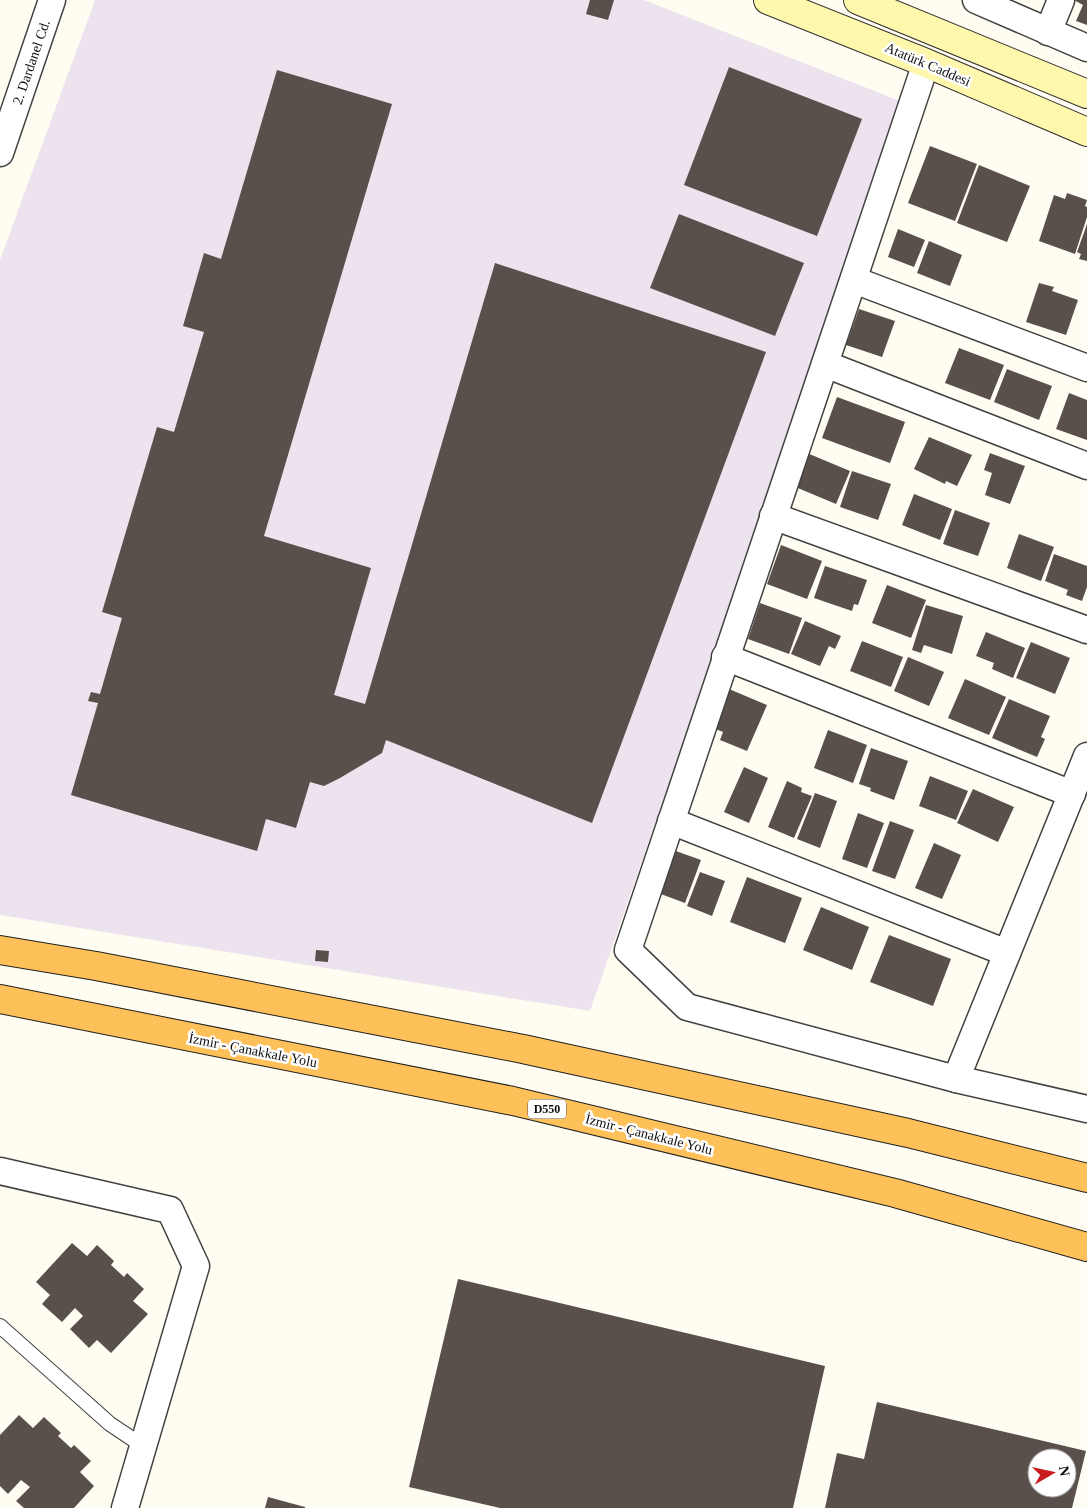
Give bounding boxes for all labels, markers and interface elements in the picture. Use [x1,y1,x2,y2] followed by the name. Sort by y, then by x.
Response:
[10,18,53,107] street label: 2. Dardanel Cd.
[883,40,973,89] street label: Atatürk Caddesi
[187,1031,318,1070] street label: İzmir - Çanakkale Yolu
[528,1100,566,1118] road number: D550
[584,1111,714,1158] street label: İzmir - Çanakkale Yolu
[1027,1448,1077,1498] north arrow
[1056,1465,1073,1477] text: N

